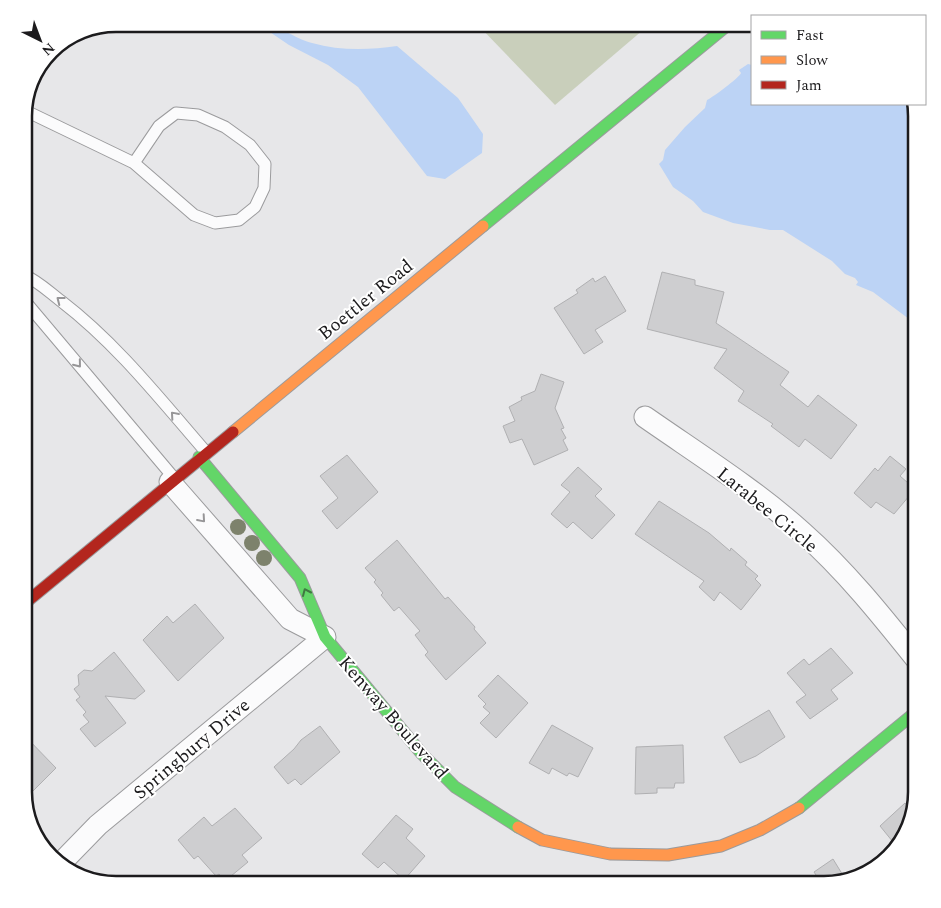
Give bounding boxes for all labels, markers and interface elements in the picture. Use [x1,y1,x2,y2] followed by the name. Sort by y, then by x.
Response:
[15,15,65,65] north arrow
[751,15,926,105] legend
[796,24,824,47] text: Fast
[37,38,60,61] text: N
[796,49,828,72] text: Slow
[796,74,822,97] text: Jam
[312,253,420,348] street label: Boettler Road
[57,298,66,306] one-way arrow
[73,358,81,367] one-way arrow
[171,412,180,421] one-way arrow
[710,460,824,560] street label: Larabee Circle
[196,513,205,522] one-way arrow
[302,588,313,597] one-way arrow
[331,650,455,786] street label: Kenway Boulevard
[127,691,257,807] street label: Springbury Drive

